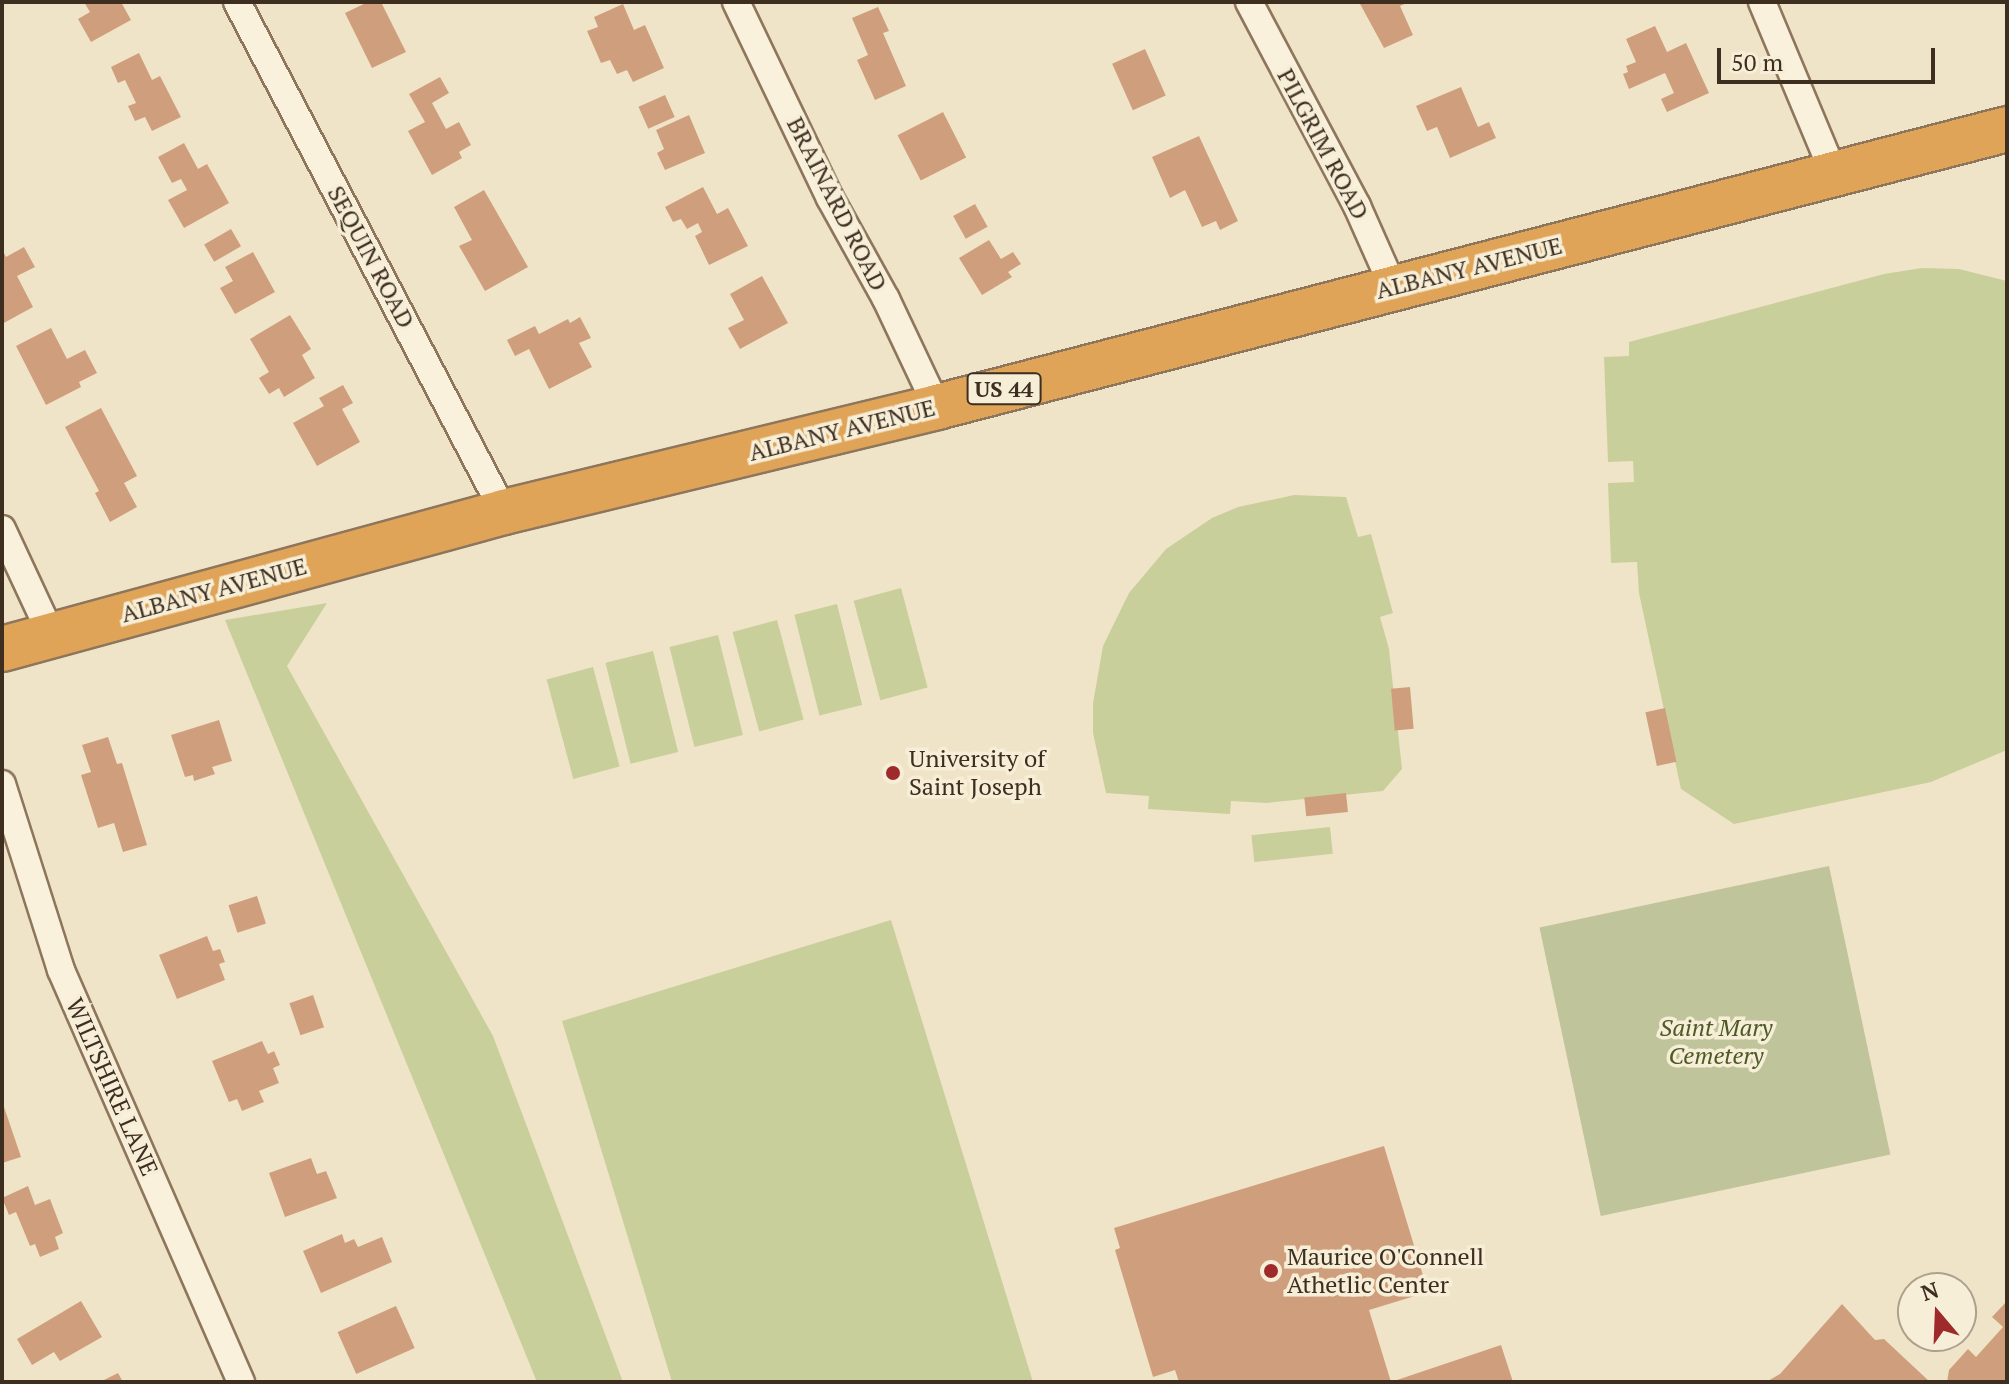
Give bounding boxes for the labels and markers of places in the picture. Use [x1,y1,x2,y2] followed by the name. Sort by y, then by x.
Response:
[909,745,1046,801] place label: University of Saint Joseph
[884,764,902,782] marker: University of Saint Joseph
[1287,1243,1484,1299] place label: Maurice O'Connell Athetlic Center
[1262,1262,1280,1280] marker: Maurice O'Connell Athetlic Center

